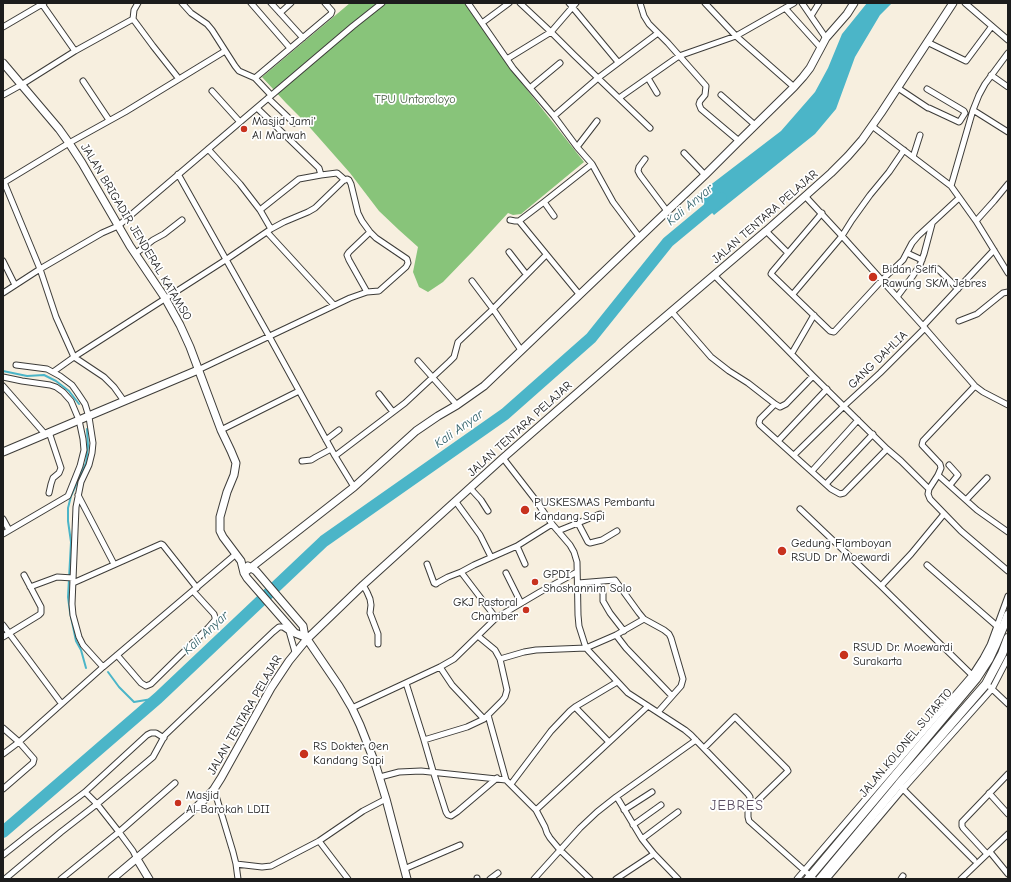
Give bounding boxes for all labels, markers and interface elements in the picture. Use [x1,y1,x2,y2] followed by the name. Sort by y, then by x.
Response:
[375,93,455,107] park label: TPU Untoroloyo
[252,115,316,143] place label: Masjid Jami' Al Marwah
[239,124,249,134] marker: Masjid Jami' Al Marwah
[77,141,195,323] street label: JALAN BRIGADIR JENDERAL KATAMSO
[709,167,821,267] street label: JALAN TENTARA PELAJAR
[663,181,717,229] water label: Kali Anyar
[882,263,986,291] place label: Bidan Selfi Rawung SKM Jebres
[867,271,879,283] marker: Bidan Selfi Rawung SKM Jebres
[845,328,911,392] street label: GANG DAHLIA
[465,378,575,480] street label: JALAN TENTARA PELAJAR
[431,406,487,452] water label: Kali Anyar
[534,496,655,524] place label: PUSKESMAS Pembantu Kandang Sapi
[519,504,531,516] marker: PUSKESMAS Pembantu Kandang Sapi
[791,537,891,565] place label: Gedung Flamboyan RSUD Dr Moewardi
[776,545,788,557] marker: Gedung Flamboyan RSUD Dr Moewardi
[543,568,632,596] place label: GPDI Shoshannim Solo
[530,577,540,587] marker: GPDI Shoshannim Solo
[453,596,518,624] place label: GKJ Pastoral Chamber
[521,605,531,615] marker: GKJ Pastoral Chamber
[180,608,232,658] water label: Kali Anyar
[853,641,953,669] place label: RSUD Dr. Moewardi Surakarta
[838,649,850,661] marker: RSUD Dr. Moewardi Surakarta
[205,653,285,777] street label: JALAN TENTARA PELAJAR
[856,686,956,800] street label: JALAN KOLONEL SUTARTO
[313,740,389,768] place label: RS Dokter Oen Kandang Sapi
[298,748,310,760] marker: RS Dokter Oen Kandang Sapi
[186,789,270,817] place label: Masjid Al-Barokah LDII
[173,798,183,808] marker: Masjid Al-Barokah LDII
[710,798,764,814] district label: JEBRES

